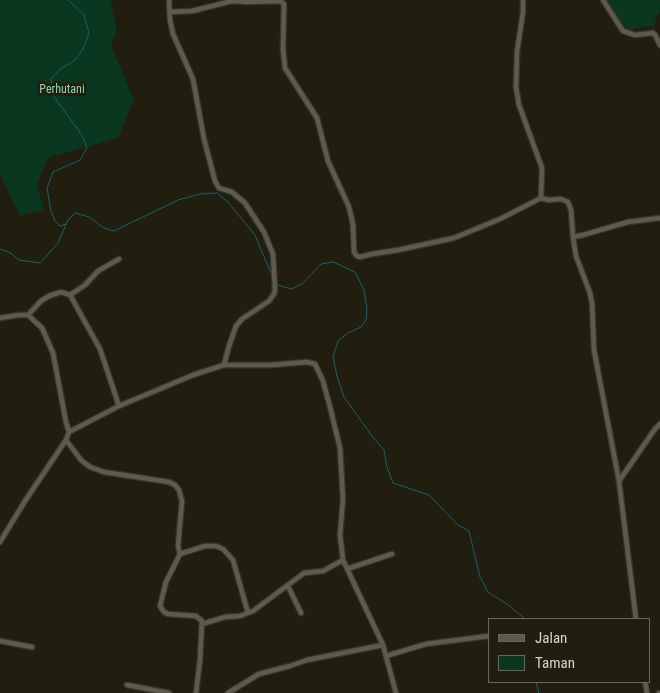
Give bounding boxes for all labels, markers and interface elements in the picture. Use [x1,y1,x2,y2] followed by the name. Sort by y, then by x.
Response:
[39,83,85,97] park label: Perhutani
[488,618,650,683] legend
[535,629,567,647] text: Jalan
[535,654,575,672] text: Taman

